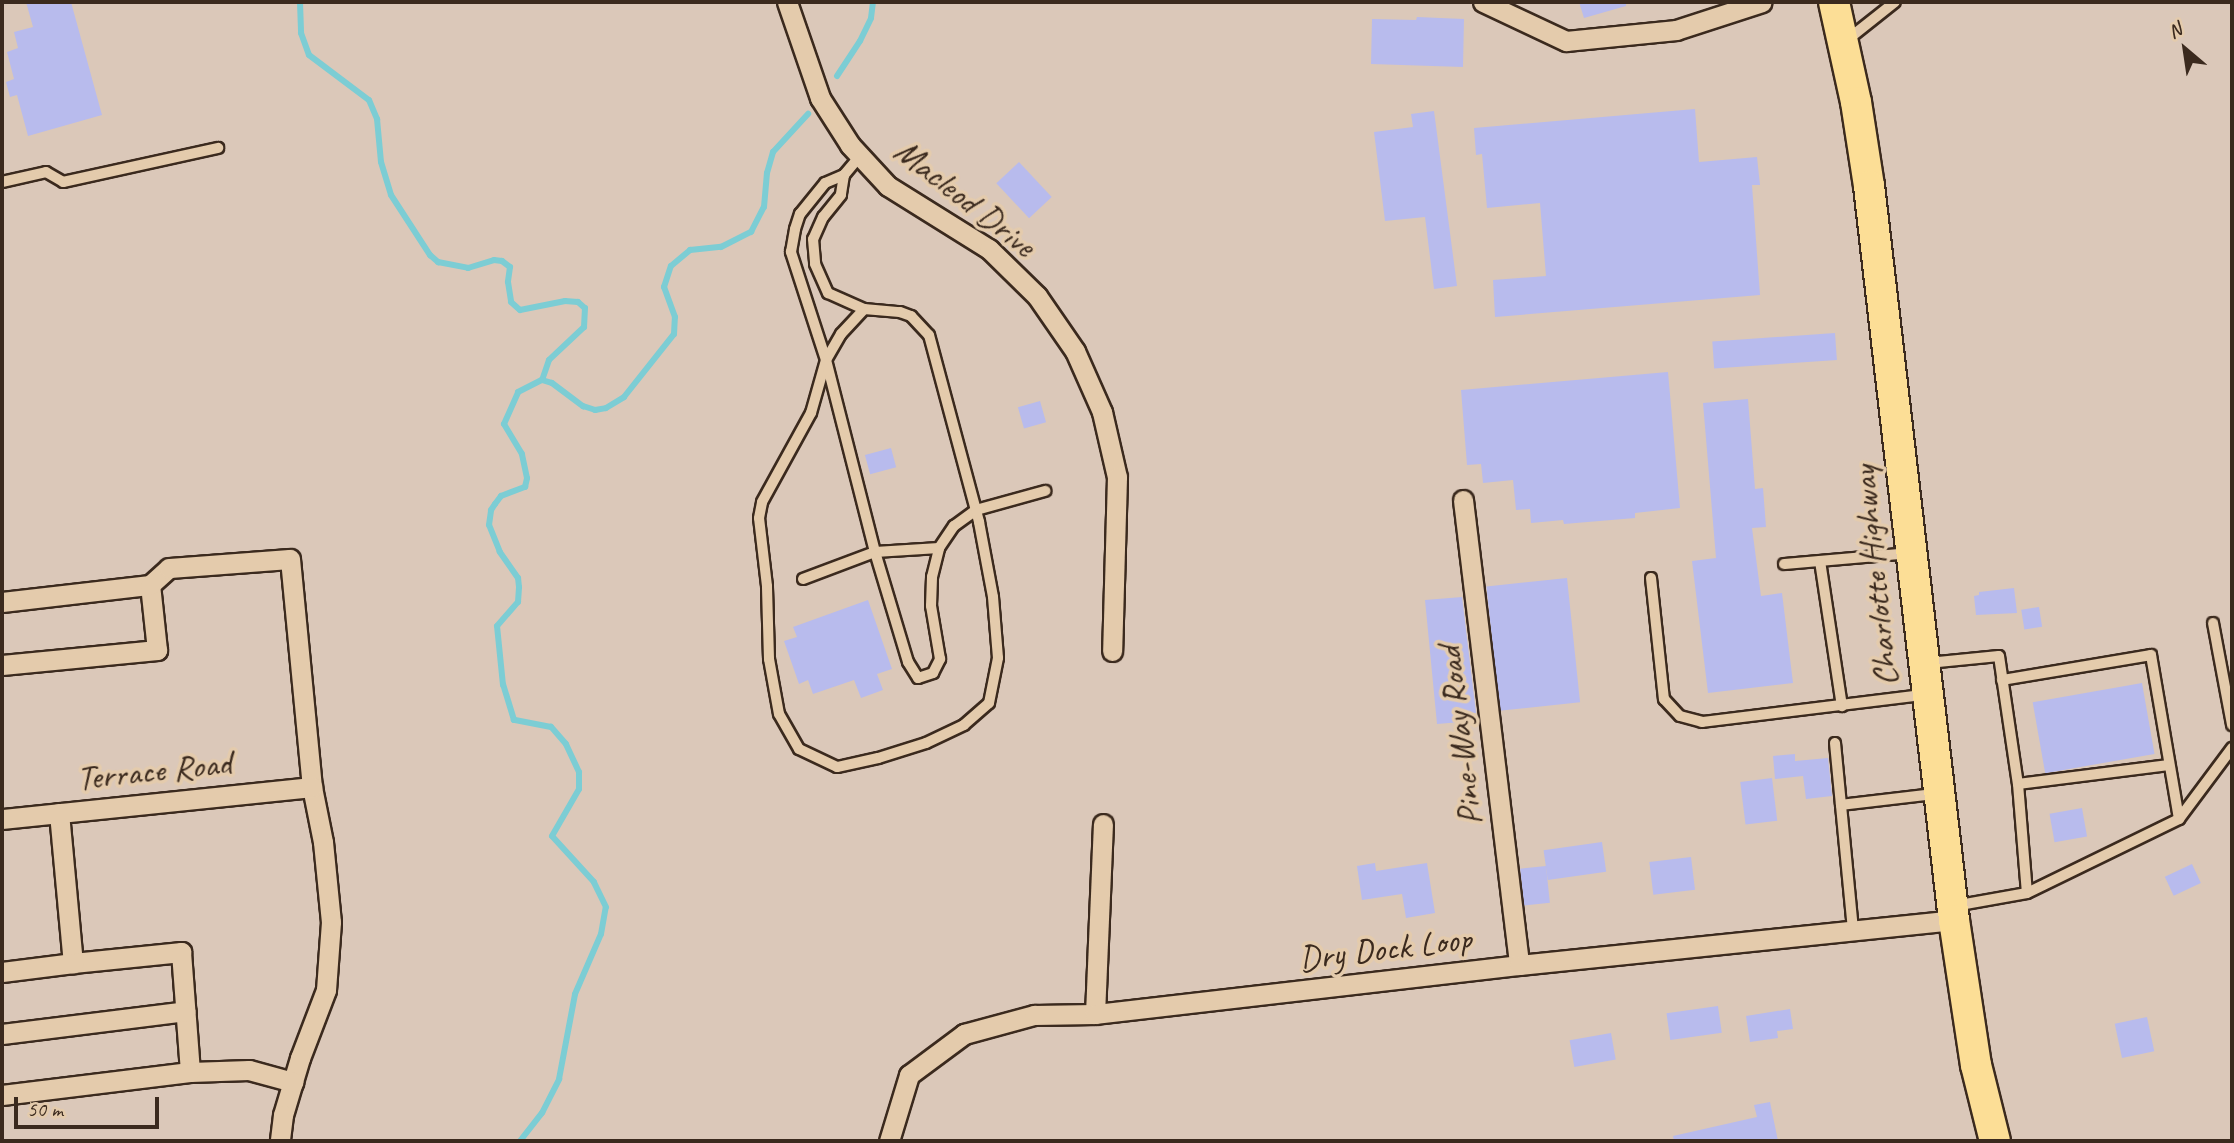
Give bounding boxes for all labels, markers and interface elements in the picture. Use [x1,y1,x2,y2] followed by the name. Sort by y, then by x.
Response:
[2150,14,2220,84] north arrow
[2164,17,2186,44] text: N
[886,130,1044,266] street label: Macleod Drive
[1843,464,1907,688] street label: Charlotte Highway
[1428,644,1492,828] street label: Pine-Way Road
[75,742,233,800] street label: Terrace Road
[1297,918,1473,980] street label: Dry Dock Loop
[18,1084,163,1128] scale bar
[27,1096,63,1122] text: 50 m

